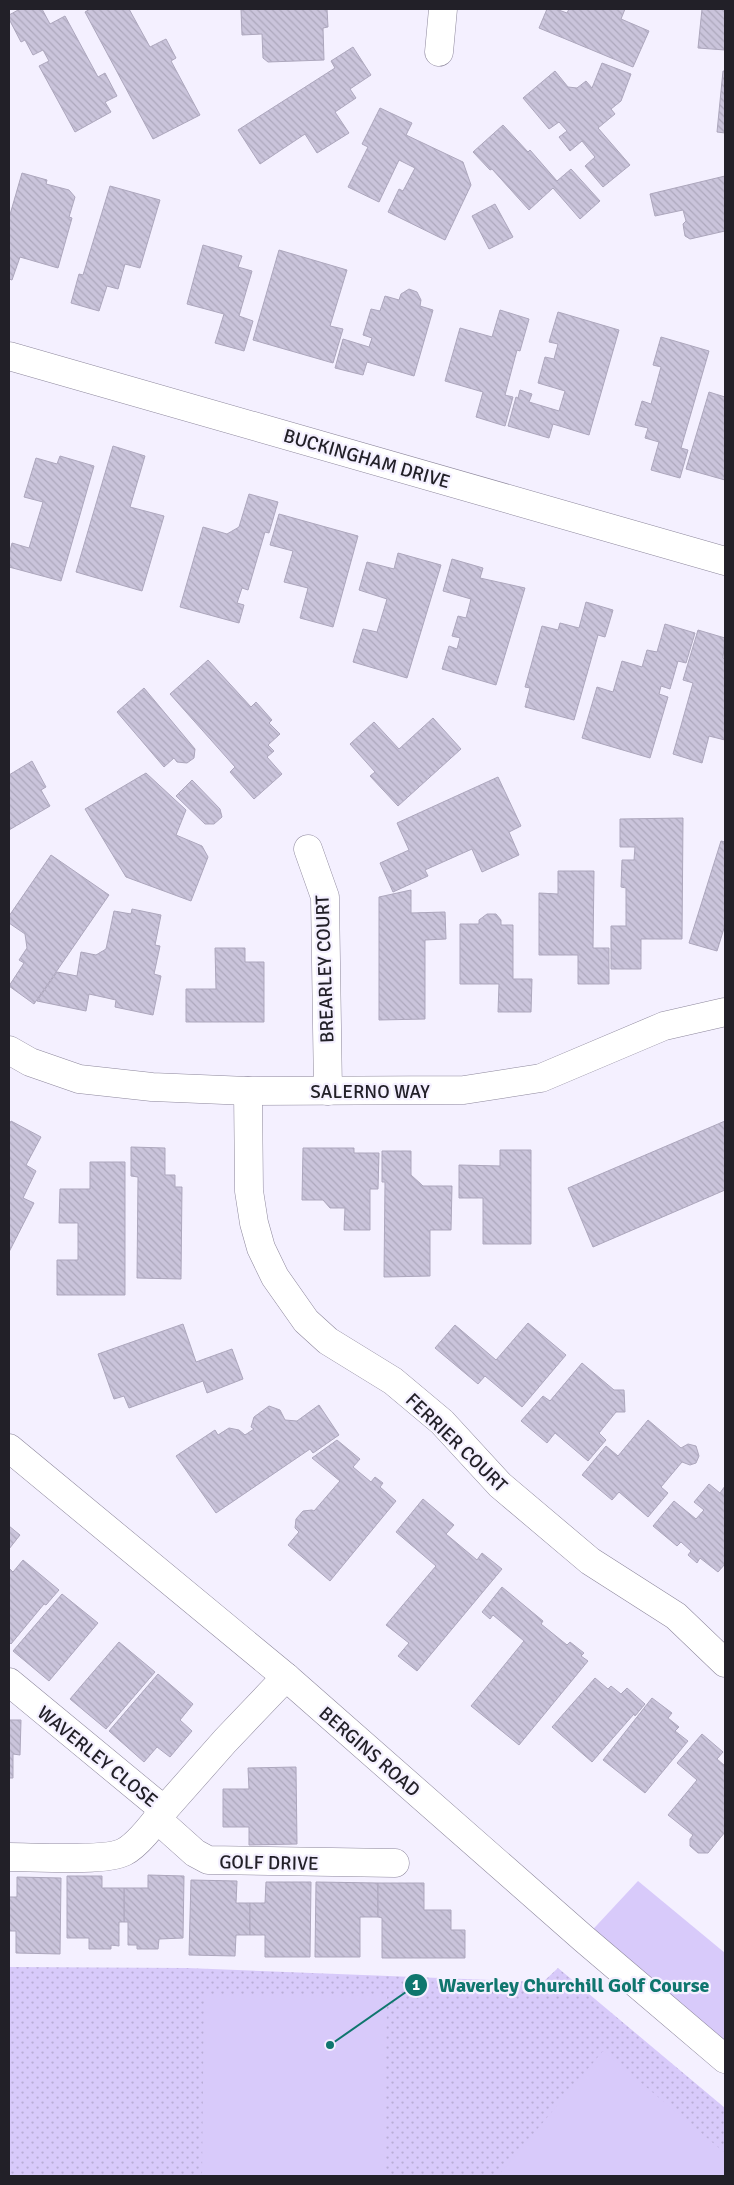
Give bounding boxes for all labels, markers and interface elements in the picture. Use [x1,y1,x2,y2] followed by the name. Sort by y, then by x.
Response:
[281,424,453,494] street label: BUCKINGHAM DRIVE
[310,894,340,1043] street label: BREARLEY COURT
[310,1080,430,1104] street label: SALERNO WAY
[400,1388,513,1498] street label: FERRIER COURT
[32,1701,163,1813] street label: WAVERLEY CLOSE
[314,1701,425,1802] street label: BERGINS ROAD
[219,1850,319,1876] street label: GOLF DRIVE
[403,1967,719,2002] callout: Waverley Churchill Golf Course
[439,1973,710,1998] text: Waverley Churchill Golf Course
[412,1976,420,1994] text: 1

